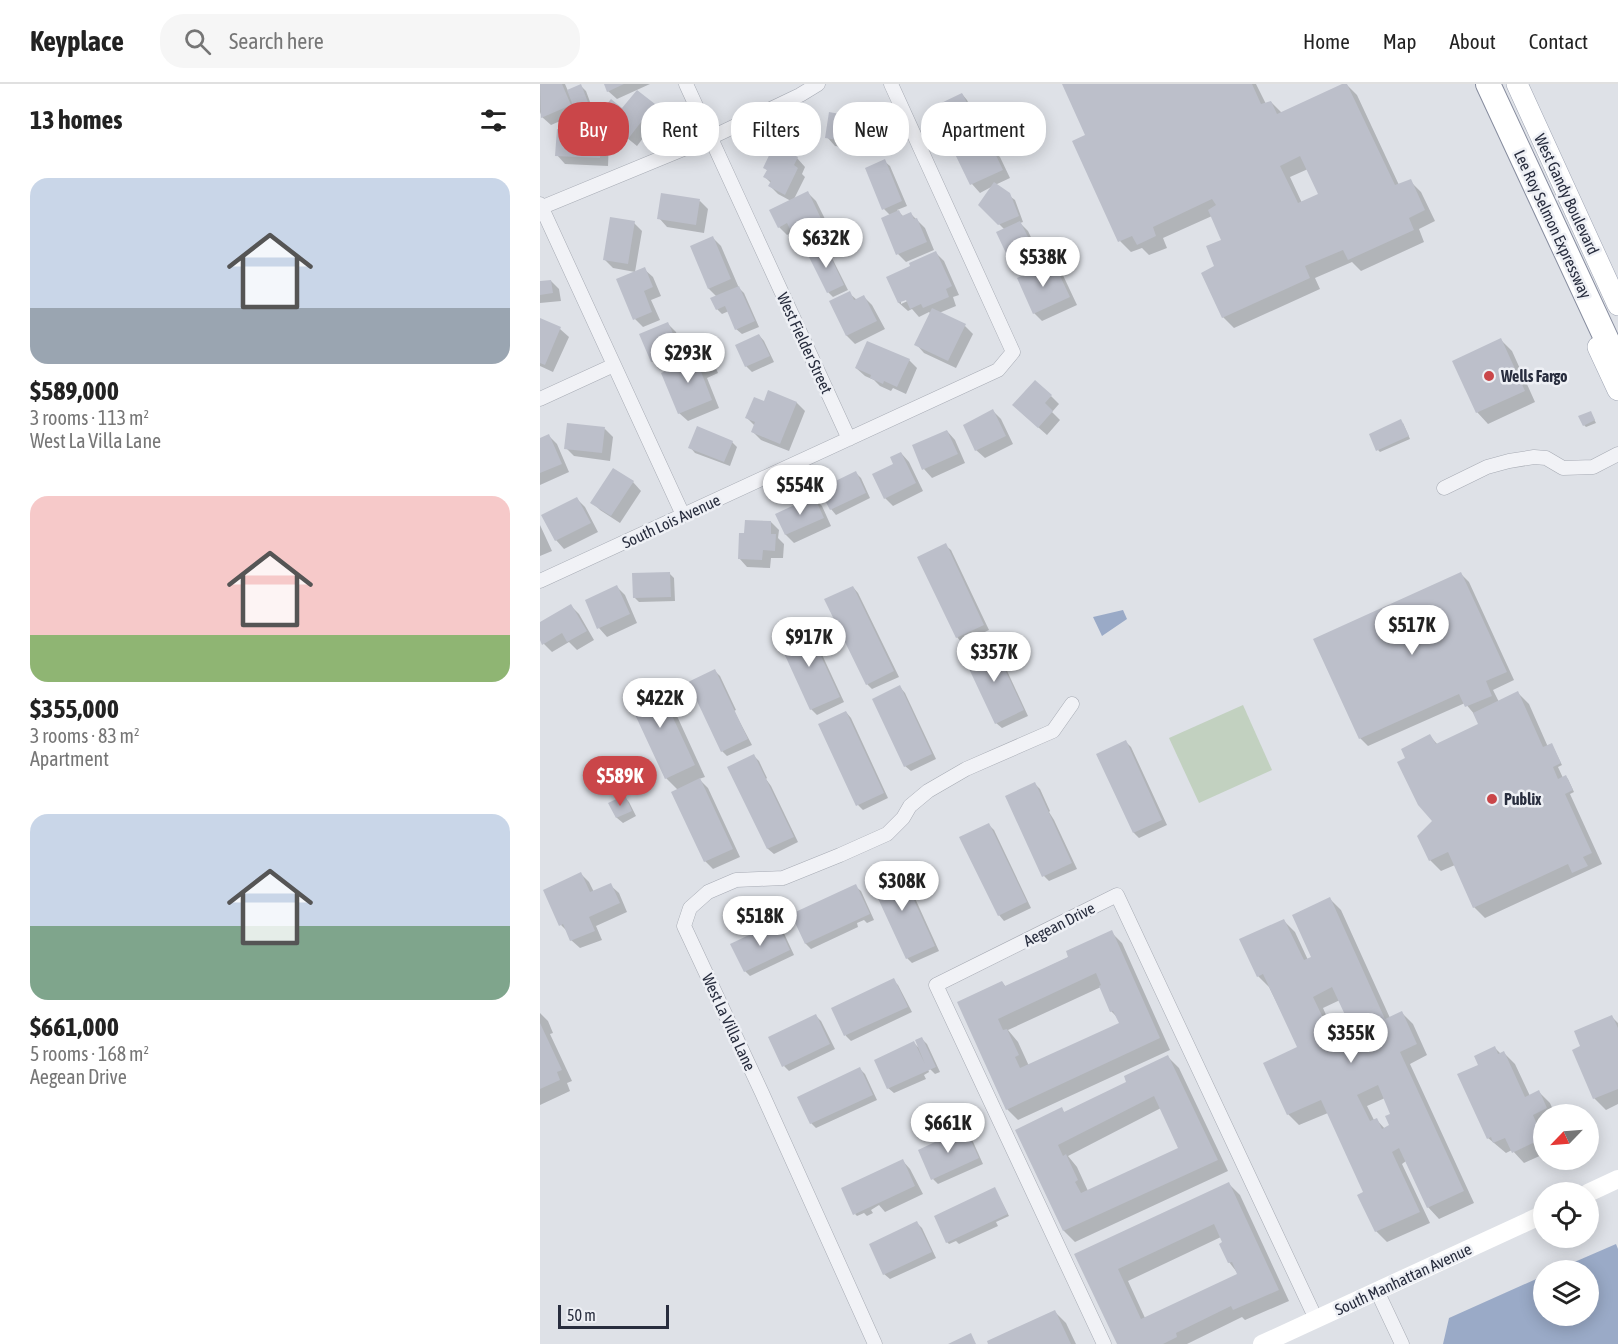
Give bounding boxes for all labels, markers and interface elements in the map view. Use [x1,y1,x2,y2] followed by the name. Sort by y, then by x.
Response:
[160,14,580,68] search box
[30,25,124,57] text: Keyplace
[181,25,214,58] icon: search
[229,28,324,54] text: Search here
[1303,29,1350,53] text: Home
[1383,29,1417,53] text: Map
[1450,29,1496,53] text: About
[1529,29,1588,53] text: Contact
[558,102,629,156] chip: Buy
[641,102,719,156] chip: Rent
[731,102,821,156] chip: Filters
[833,102,909,156] chip: New
[921,102,1046,156] chip: Apartment
[477,104,510,137] icon: filters
[30,105,123,135] text: 13 homes
[1530,131,1603,258] street label: West Gandy Boulevard
[1510,147,1596,302] street label: Lee Roy Selmon Expressway
[216,217,324,325] icon: home
[784,218,868,269] pin: $632K
[803,226,849,249] text: $632K
[1001,237,1085,288] pin: $538K
[1020,245,1066,268] text: $538K
[774,290,836,397] street label: West Fielder Street
[646,333,730,384] pin: $293K
[665,341,711,364] text: $293K
[1500,367,1568,385] place label: Wells Fargo
[1482,369,1496,383] marker: Wells Fargo
[30,376,119,406] text: $589,000
[30,406,149,429] text: 3 rooms · 113 m²
[30,429,161,452] text: West La Villa Lane
[758,465,842,516] pin: $554K
[777,473,823,496] text: $554K
[619,490,723,552] street label: South Lois Avenue
[216,535,324,643] icon: home
[1370,605,1454,656] pin: $517K
[1389,613,1435,636] text: $517K
[767,617,851,668] pin: $917K
[786,625,832,648] text: $917K
[952,632,1036,683] pin: $357K
[971,640,1017,663] text: $357K
[618,678,702,729] pin: $422K
[637,686,683,709] text: $422K
[30,694,119,724] text: $355,000
[30,724,140,747] text: 3 rooms · 83 m²
[30,747,109,770] text: Apartment
[578,756,662,807] pin: $589K
[597,764,643,787] text: $589K
[1504,790,1542,808] place label: Publix
[1485,792,1499,806] marker: Publix
[216,853,324,961] icon: home
[860,861,944,912] pin: $308K
[879,869,925,892] text: $308K
[718,896,802,947] pin: $518K
[1020,898,1098,950] street label: Aegean Drive
[737,904,783,927] text: $518K
[699,971,759,1073] street label: West La Villa Lane
[30,1012,119,1042] text: $661,000
[1309,1013,1393,1064] pin: $355K
[1328,1021,1374,1044] text: $355K
[30,1042,149,1065] text: 5 rooms · 168 m²
[30,1065,127,1088] text: Aegean Drive
[906,1103,990,1154] pin: $661K
[1533,1104,1599,1170] north arrow
[1533,1104,1599,1326] map controls
[925,1111,971,1134] text: $661K
[1533,1182,1599,1248] button: locate
[1332,1239,1474,1319] street label: South Manhattan Avenue
[1533,1260,1599,1326] button: layers
[558,1302,669,1330] scale bar
[567,1306,596,1324] text: 50 m

